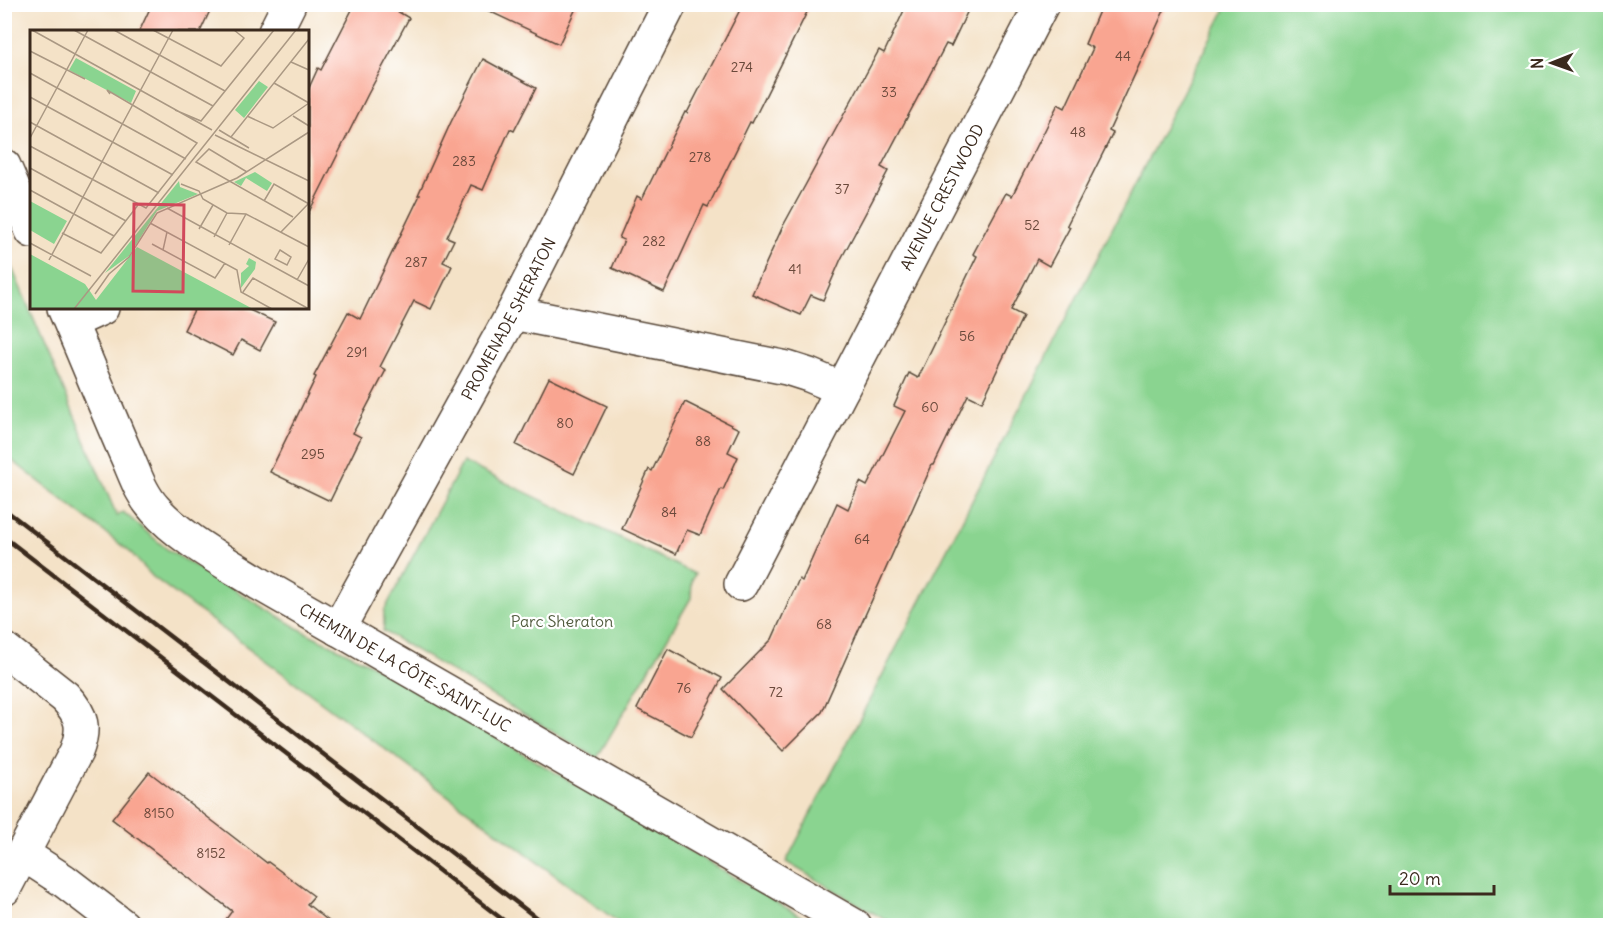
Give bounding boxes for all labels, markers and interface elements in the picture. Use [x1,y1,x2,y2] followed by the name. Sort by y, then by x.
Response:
[30,30,309,309] inset map
[1522,33,1582,93] north arrow
[1115,47,1131,65] house number: 44
[731,58,753,76] house number: 274
[1527,58,1547,69] text: N
[881,83,897,101] house number: 33
[896,120,988,274] street label: AVENUE CRESTWOOD
[1070,123,1086,141] house number: 48
[689,148,711,166] house number: 278
[452,152,476,170] house number: 283
[835,180,850,198] house number: 37
[1024,216,1040,234] house number: 52
[642,232,666,250] house number: 282
[457,234,560,404] street label: PROMENADE SHERATON
[405,253,427,271] house number: 287
[788,260,802,278] house number: 41
[959,327,975,345] house number: 56
[346,343,368,361] house number: 291
[921,398,939,416] house number: 60
[556,414,574,432] house number: 80
[695,432,711,450] house number: 88
[301,445,325,463] house number: 295
[661,503,677,521] house number: 84
[854,530,870,548] house number: 64
[296,599,515,736] street label: CHEMIN DE LA CÔTE-SAINT-LUC
[511,611,613,631] park label: Parc Sheraton
[816,615,832,633] house number: 68
[677,679,691,697] house number: 76
[769,683,784,701] house number: 72
[144,804,174,822] house number: 8150
[196,844,226,862] house number: 8152
[1390,858,1494,896] scale bar
[1399,867,1441,890] text: 20 m

